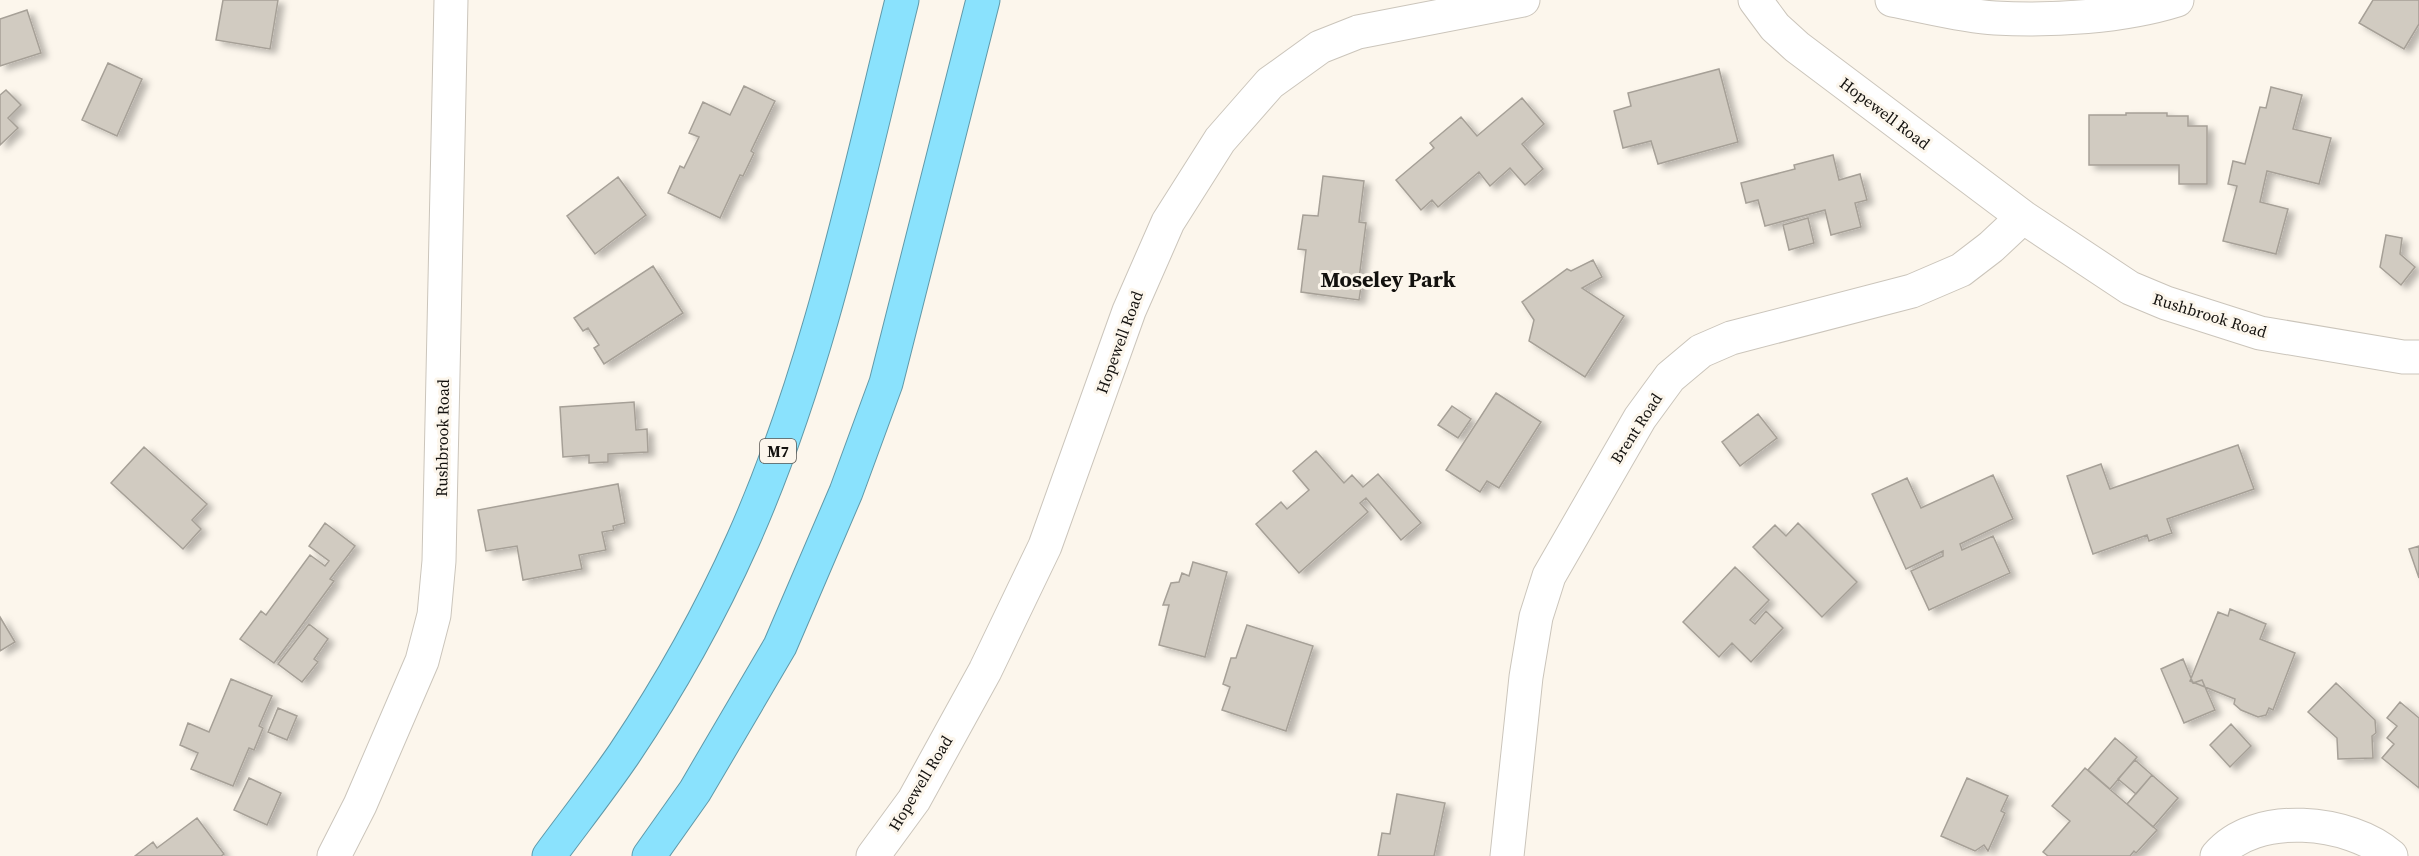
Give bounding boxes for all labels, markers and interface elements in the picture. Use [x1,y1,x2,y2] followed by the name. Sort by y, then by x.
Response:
[1835,72,1935,154] street label: Hopewell Road
[1320,264,1456,294] district label: Moseley Park
[2150,287,2270,343] street label: Rushbrook Road
[1090,288,1148,396] street label: Hopewell Road
[430,379,454,497] street label: Rushbrook Road
[1605,389,1667,467] street label: Brent Road
[760,439,796,463] road number: M7
[883,731,957,835] street label: Hopewell Road

